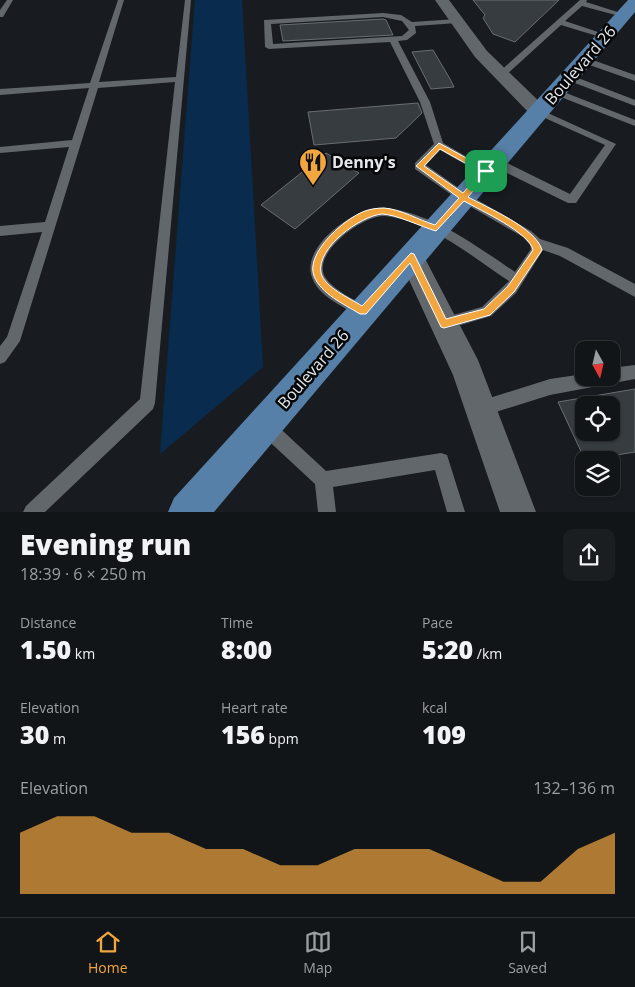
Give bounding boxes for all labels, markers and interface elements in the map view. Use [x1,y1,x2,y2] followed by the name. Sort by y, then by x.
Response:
[539,21,621,109] street label: Boulevard 26
[298,147,328,186] restaurant icon: Denny's
[465,150,507,192] pin
[332,151,396,173] place label: Denny's
[472,157,500,185] icon: arrive
[272,325,354,413] street label: Boulevard 26
[575,341,620,386] north arrow
[575,341,620,496] map controls
[575,396,620,441] button: locate
[575,451,620,496] button: layers
[20,525,191,563] text: Evening run
[563,529,615,581] button: share
[20,563,146,585] text: 18:39 · 6 × 250 m
[20,613,76,632] text: Distance
[221,613,253,632] text: Time
[422,613,453,632] text: Pace
[20,632,71,666] text: 1.50
[221,632,272,666] text: 8:00
[422,632,473,666] text: 5:20
[71,644,95,663] text: km
[473,644,502,663] text: /km
[20,698,79,717] text: Elevation
[221,698,288,717] text: Heart rate
[422,698,447,717] text: kcal
[20,717,49,751] text: 30
[221,717,265,751] text: 156
[422,717,466,751] text: 109
[49,729,66,748] text: m
[265,729,299,748] text: bpm
[20,777,88,799] text: Elevation
[533,777,615,799] text: 132–136 m
[88,928,128,977] tab: Home
[303,928,332,977] tab: Map
[508,928,547,977] tab: Saved

